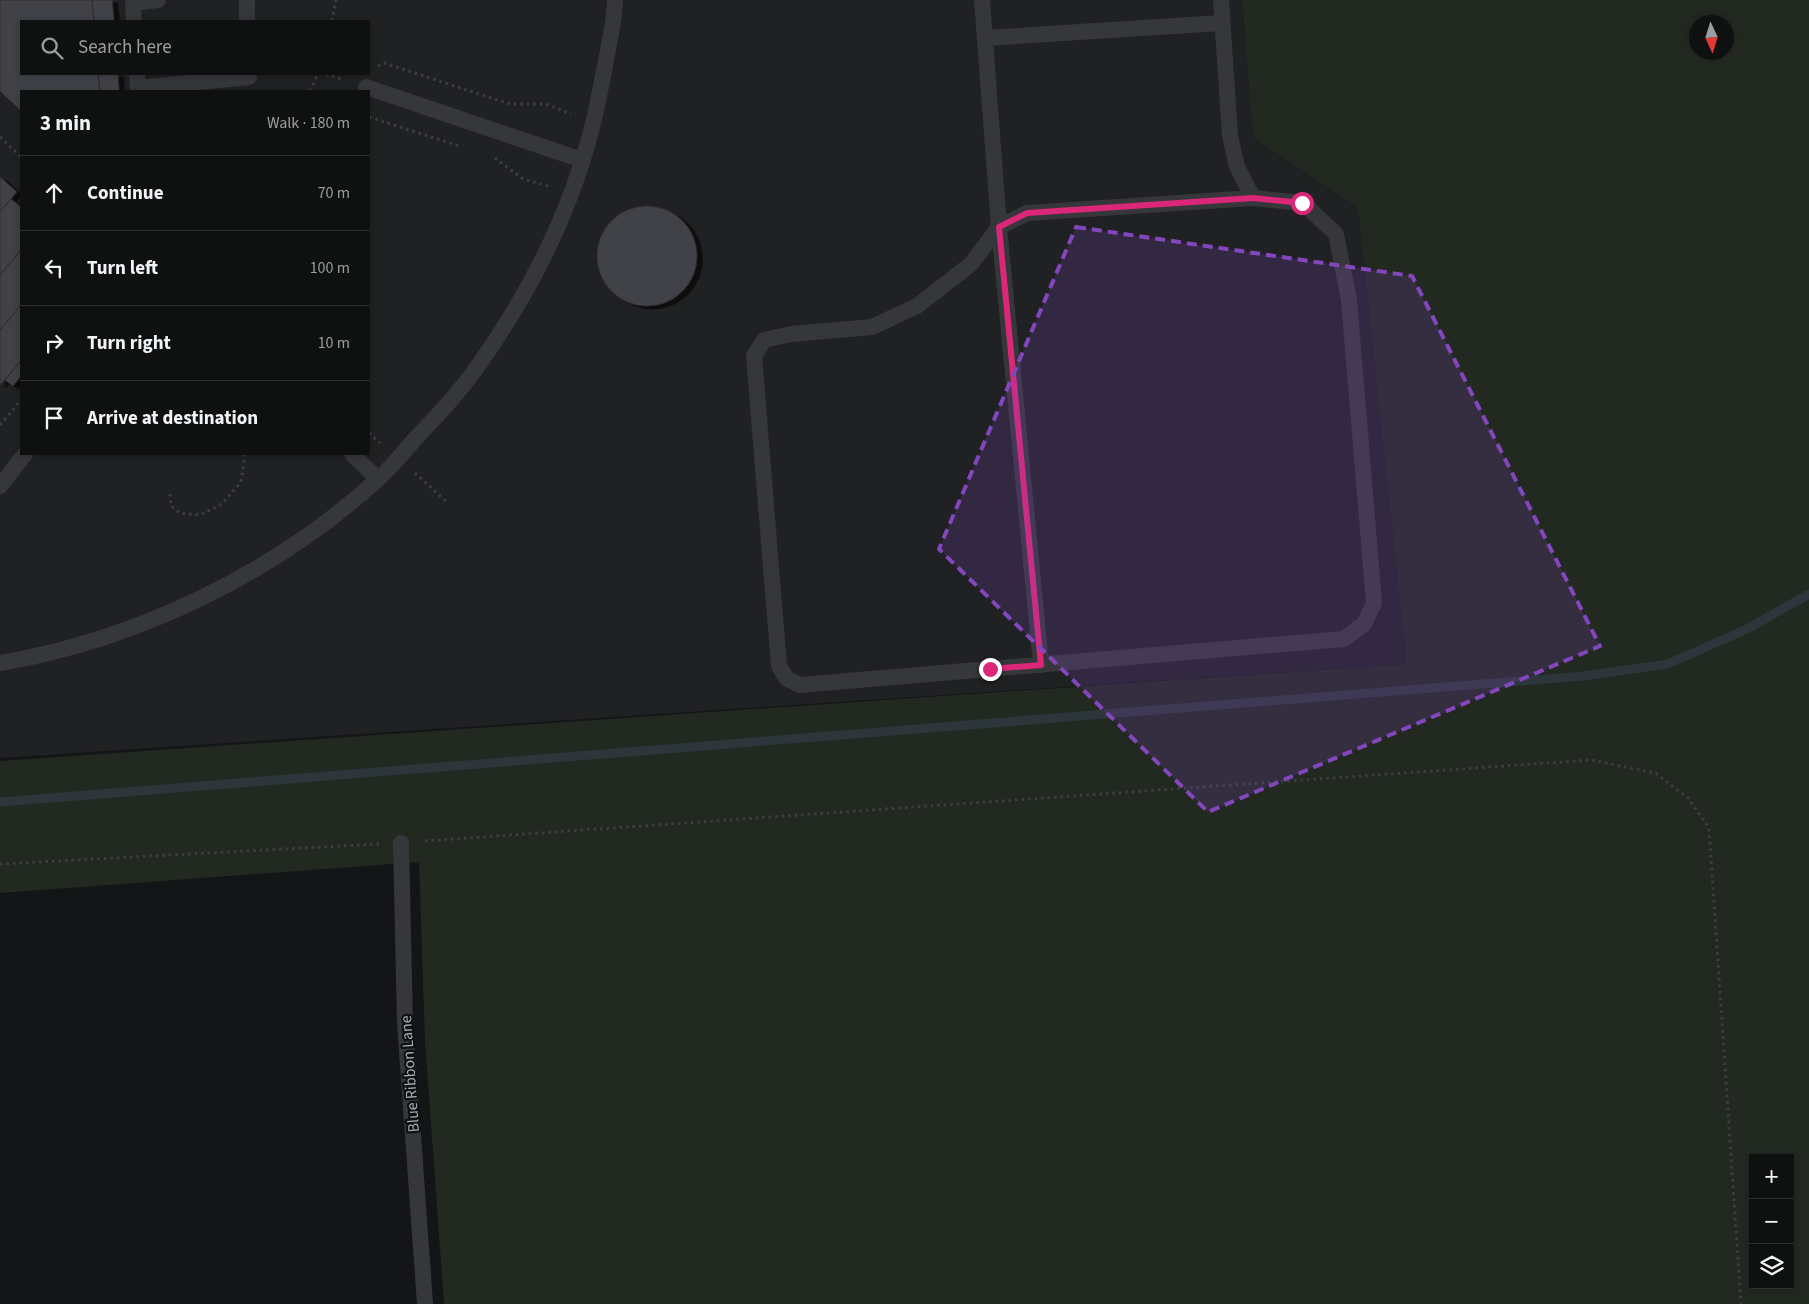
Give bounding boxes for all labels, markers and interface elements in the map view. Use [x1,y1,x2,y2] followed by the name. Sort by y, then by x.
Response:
[1689,15,1734,60] north arrow
[20,20,370,75] search box
[38,34,66,62] icon: search
[78,34,172,61] text: Search here
[40,108,91,138] text: 3 min
[267,112,350,134] text: Walk · 180 m
[40,179,68,207] icon: ahead
[87,180,164,207] text: Continue
[318,182,350,204] text: 70 m
[1291,192,1314,215] route start
[40,254,68,282] icon: left
[87,255,158,282] text: Turn left
[310,257,350,279] text: 100 m
[40,329,68,357] icon: right
[87,330,171,357] text: Turn right
[318,332,350,354] text: 10 m
[40,404,68,432] icon: arrive
[87,405,258,432] text: Arrive at destination
[979,658,1002,681] route end
[395,1015,425,1133] street label: Blue Ribbon Lane
[1749,1154,1794,1289] map controls
[1749,1154,1794,1199] button: +
[1749,1199,1794,1244] button: −
[1749,1244,1794,1289] button: layers

